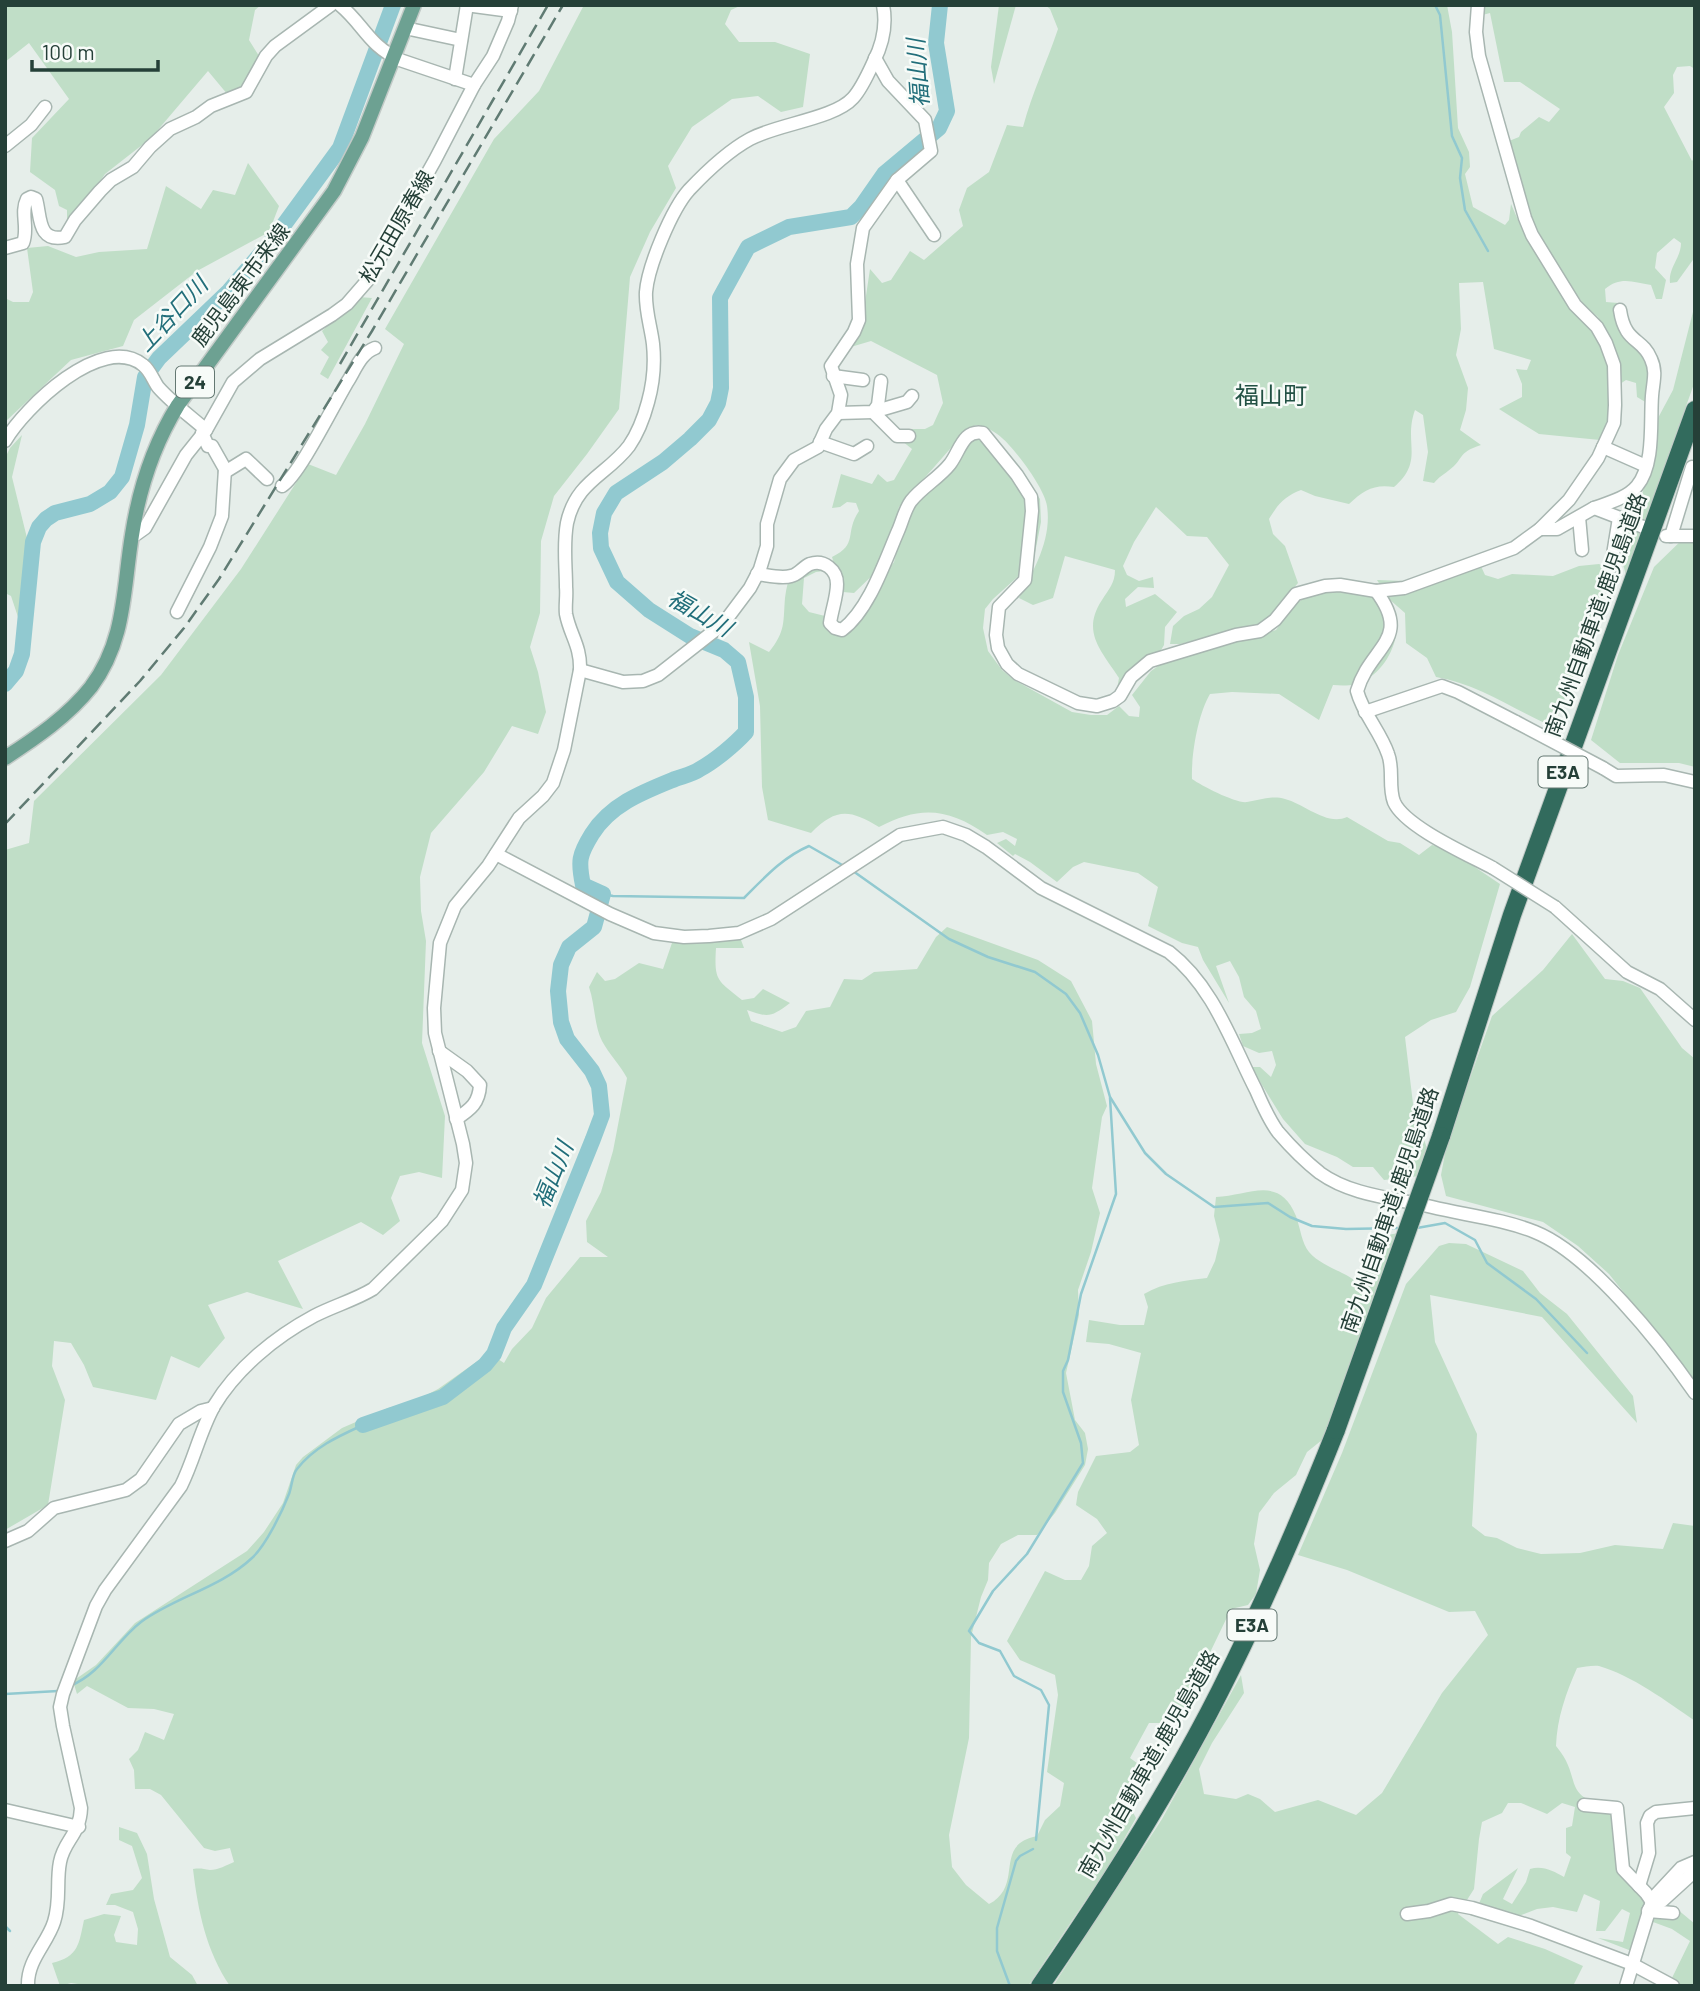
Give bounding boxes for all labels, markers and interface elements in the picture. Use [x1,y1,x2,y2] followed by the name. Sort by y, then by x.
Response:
[32,28,158,72] scale bar
[900,35,933,108] water label: 福山川
[42,39,95,64] text: 100 m
[353,165,438,287] street label: 松元田原春線
[186,218,294,350] street label: 鹿児島東市来線
[130,268,215,357] water label: 上谷口川
[176,366,214,398] road number: 24
[1235,380,1307,409] district label: 福山町
[1539,489,1651,740] street label: 南九州自動車道;鹿児島道路
[664,583,740,643] water label: 福山川
[1538,757,1588,788] road number: E3A
[1335,1083,1442,1336] street label: 南九州自動車道;鹿児島道路
[526,1135,579,1212] water label: 福山川
[1228,1610,1276,1640] road number: E3A
[1072,1645,1223,1881] street label: 南九州自動車道;鹿児島道路

